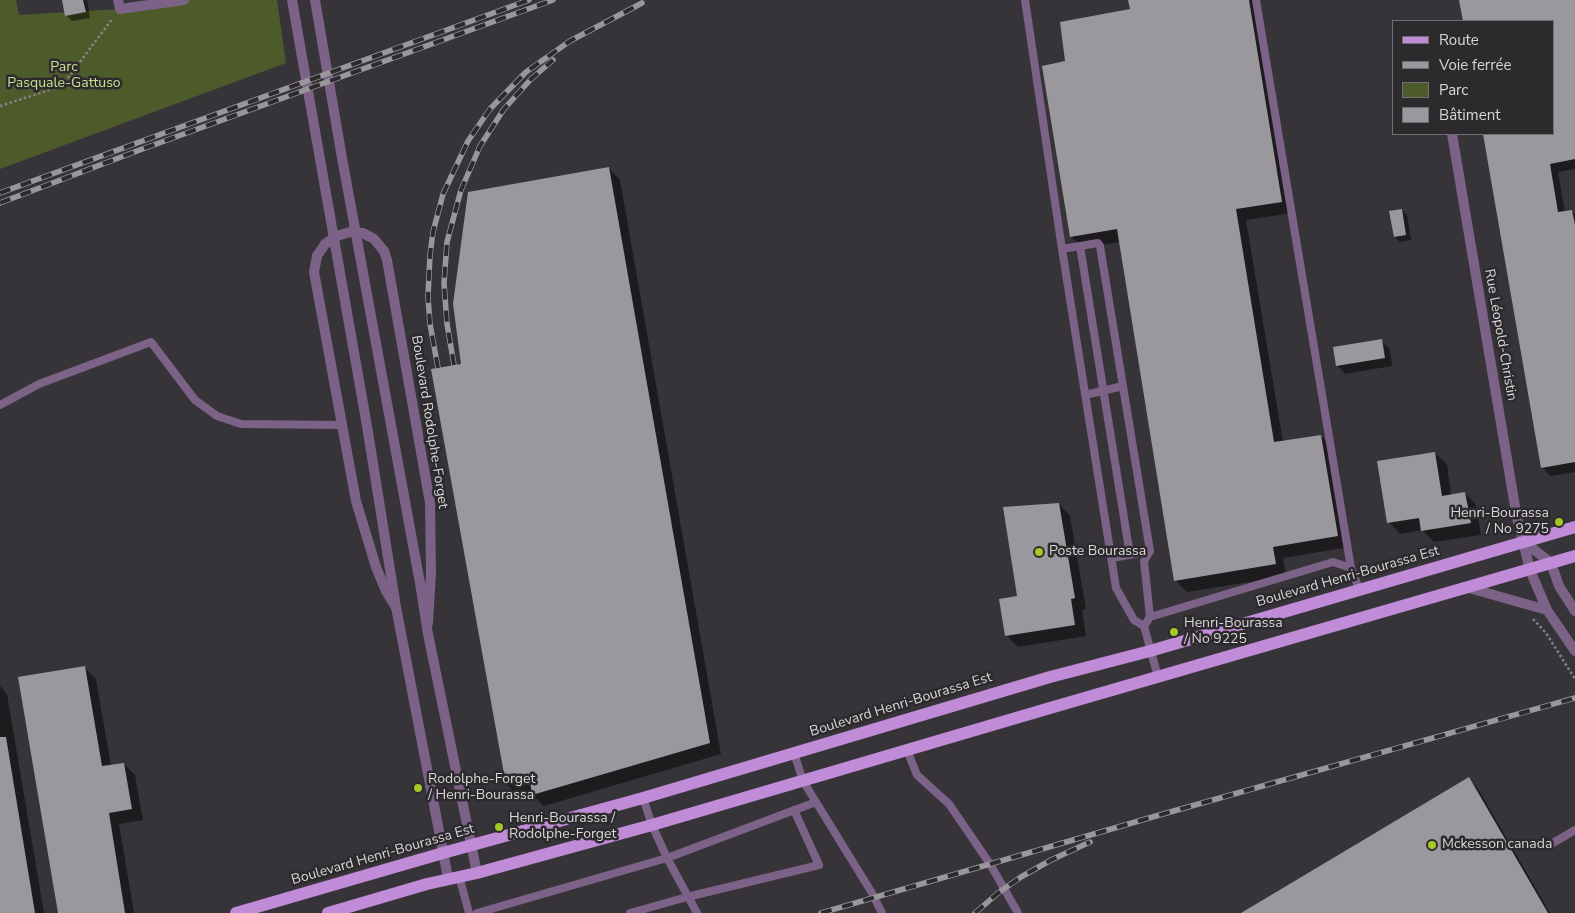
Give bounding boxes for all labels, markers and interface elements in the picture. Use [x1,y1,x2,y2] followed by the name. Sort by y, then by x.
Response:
[1392,20,1555,135] legend
[1439,30,1479,50] text: Route
[1439,55,1511,75] text: Voie ferrée
[7,60,121,92] park label: Parc Pasquale-Gattuso
[1439,80,1468,100] text: Parc
[1439,105,1500,125] text: Bâtiment
[1480,268,1520,402] street label: Rue Léopold-Christin
[407,334,451,510] street label: Boulevard Rodolphe-Forget
[1450,506,1549,538] place label: Henri-Bourassa / No 9275
[1553,516,1565,528] marker: Henri-Bourassa / No 9275
[1255,543,1441,611] street label: Boulevard Henri-Bourassa Est
[1049,544,1146,560] place label: Poste Bourassa
[1033,546,1045,558] marker: Poste Bourassa
[1184,616,1283,648] place label: Henri-Bourassa / No 9225
[1168,626,1180,638] marker: Henri-Bourassa / No 9225
[808,669,994,741] street label: Boulevard Henri-Bourassa Est
[428,772,535,804] place label: Rodolphe-Forget / Henri-Bourassa
[412,782,424,794] marker: Rodolphe-Forget / Henri-Bourassa
[509,811,616,844] place label: Henri-Bourassa / Rodolphe-Forget
[290,821,476,889] street label: Boulevard Henri-Bourassa Est
[493,821,505,833] marker: Henri-Bourassa / Rodolphe-Forget
[1442,837,1552,853] place label: Mckesson canada
[1426,839,1438,851] marker: Mckesson canada

